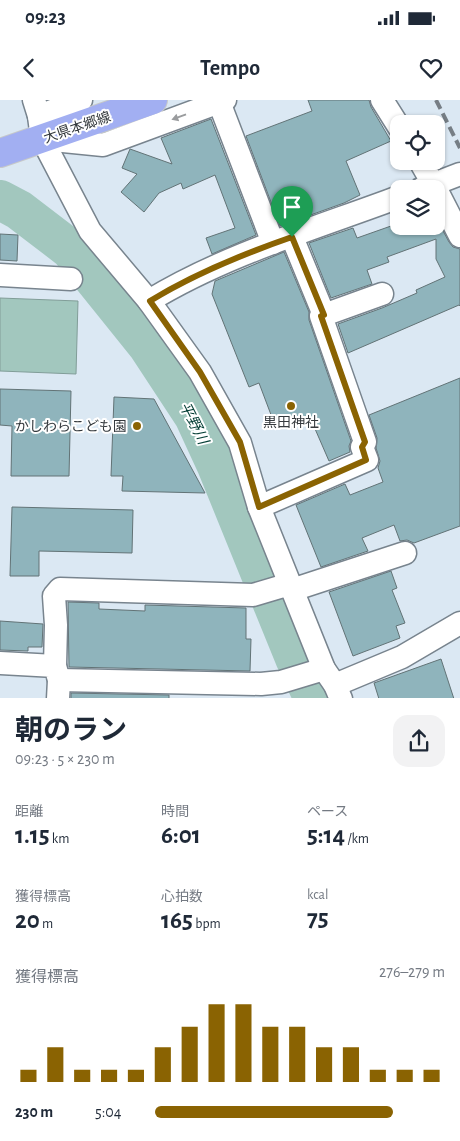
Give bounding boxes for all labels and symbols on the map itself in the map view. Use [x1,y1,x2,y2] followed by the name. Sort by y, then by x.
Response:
[42,109,113,146] street label: 大県本郷線
[172,114,187,121] one-way arrow
[271,186,313,237] pin
[177,400,211,448] water label: 平野川
[285,400,297,412] marker: 黒田神社
[263,415,319,430] place label: 黒田神社
[15,419,127,434] place label: かしわらこども園
[131,420,143,432] marker: かしわらこども園

